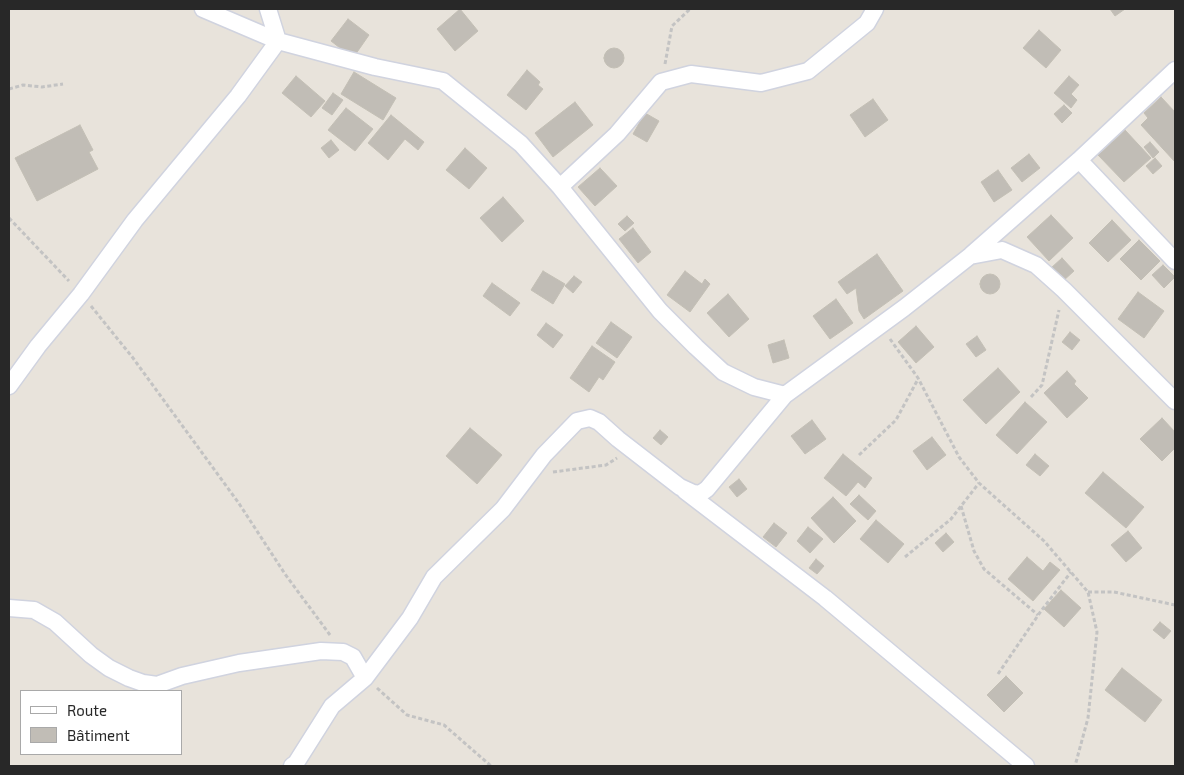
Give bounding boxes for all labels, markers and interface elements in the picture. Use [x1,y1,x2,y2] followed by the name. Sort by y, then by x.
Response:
[20,690,182,755] legend
[67,701,107,719] text: Route
[67,726,130,744] text: Bâtiment

